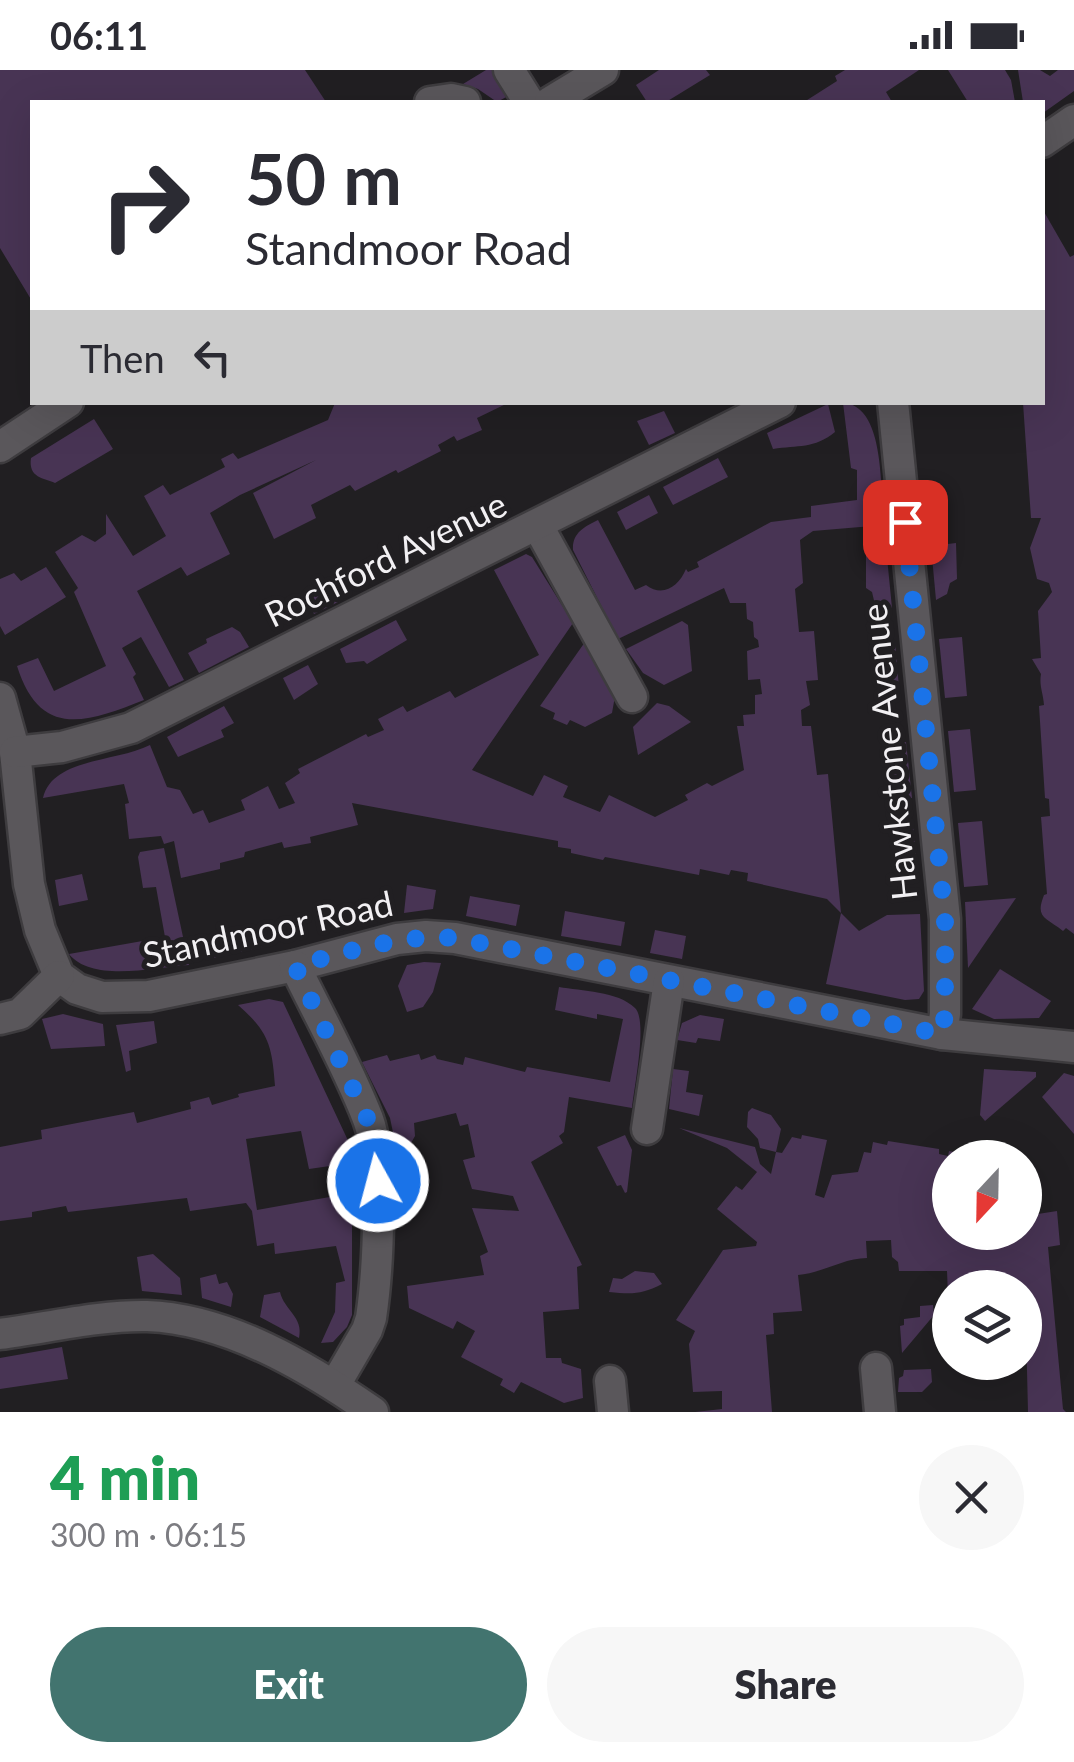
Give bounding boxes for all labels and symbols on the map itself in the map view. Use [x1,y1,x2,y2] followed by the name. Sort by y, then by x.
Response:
[863,480,948,565] pin
[258,482,513,635] street label: Rochford Avenue
[852,602,924,903] street label: Hawkstone Avenue
[139,881,396,975] street label: Standmoor Road
[326,1129,430,1233] position arrow
[932,1140,1042,1250] north arrow

